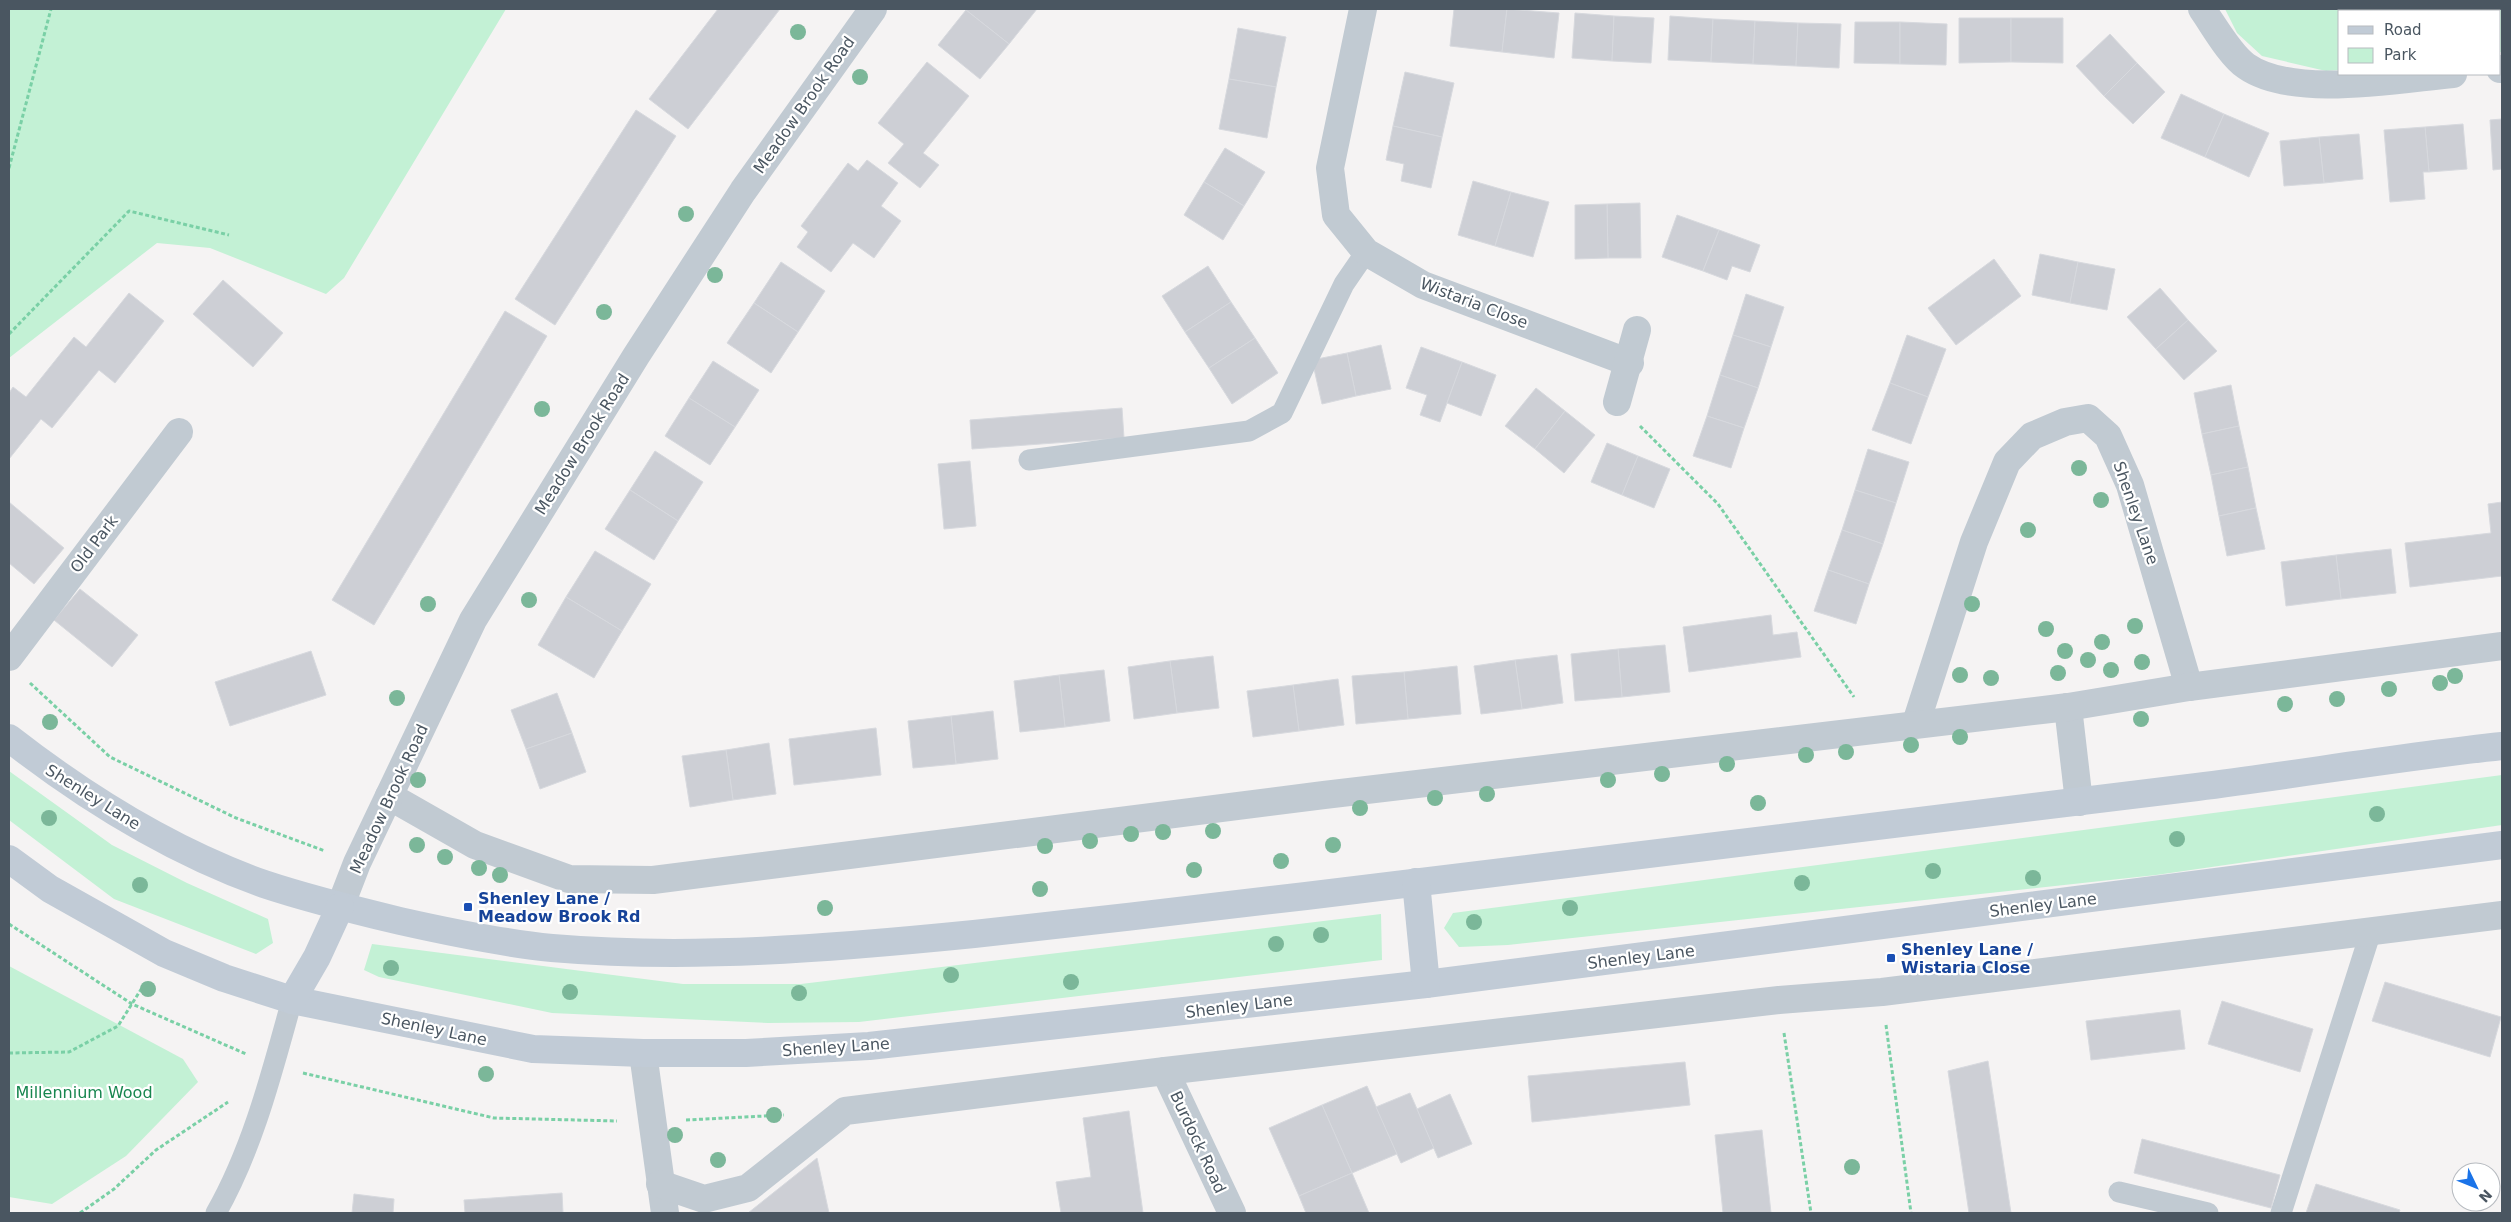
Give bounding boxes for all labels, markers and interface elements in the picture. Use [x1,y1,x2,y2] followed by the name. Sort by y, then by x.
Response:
[2338,10,2501,75] legend
[2384,21,2422,39] text: Road
[750,33,858,177] street label: Meadow Brook Road
[2384,46,2417,64] text: Park
[1417,274,1531,332] street label: Wistaria Close
[531,370,633,518] street label: Meadow Brook Road
[2109,459,2163,567] street label: Shenley Lane
[66,511,122,576] street label: Old Park
[346,721,432,877] street label: Meadow Brook Road
[42,760,144,834] street label: Shenley Lane
[478,889,640,926] place label: Shenley Lane / Meadow Brook Rd
[1988,889,2098,921] street label: Shenley Lane
[462,901,474,913] marker: Shenley Lane / Meadow Brook Rd
[1901,940,2033,977] place label: Shenley Lane / Wistaria Close
[1586,941,1696,973] street label: Shenley Lane
[1885,952,1897,964] marker: Shenley Lane / Wistaria Close
[1184,990,1294,1022] street label: Shenley Lane
[379,1008,489,1050] street label: Shenley Lane
[782,1034,890,1060] street label: Shenley Lane
[15,1083,153,1102] park label: Millennium Wood
[1166,1088,1230,1196] street label: Burdock Road
[2451,1162,2501,1212] north arrow
[2476,1186,2495,1206] text: N

